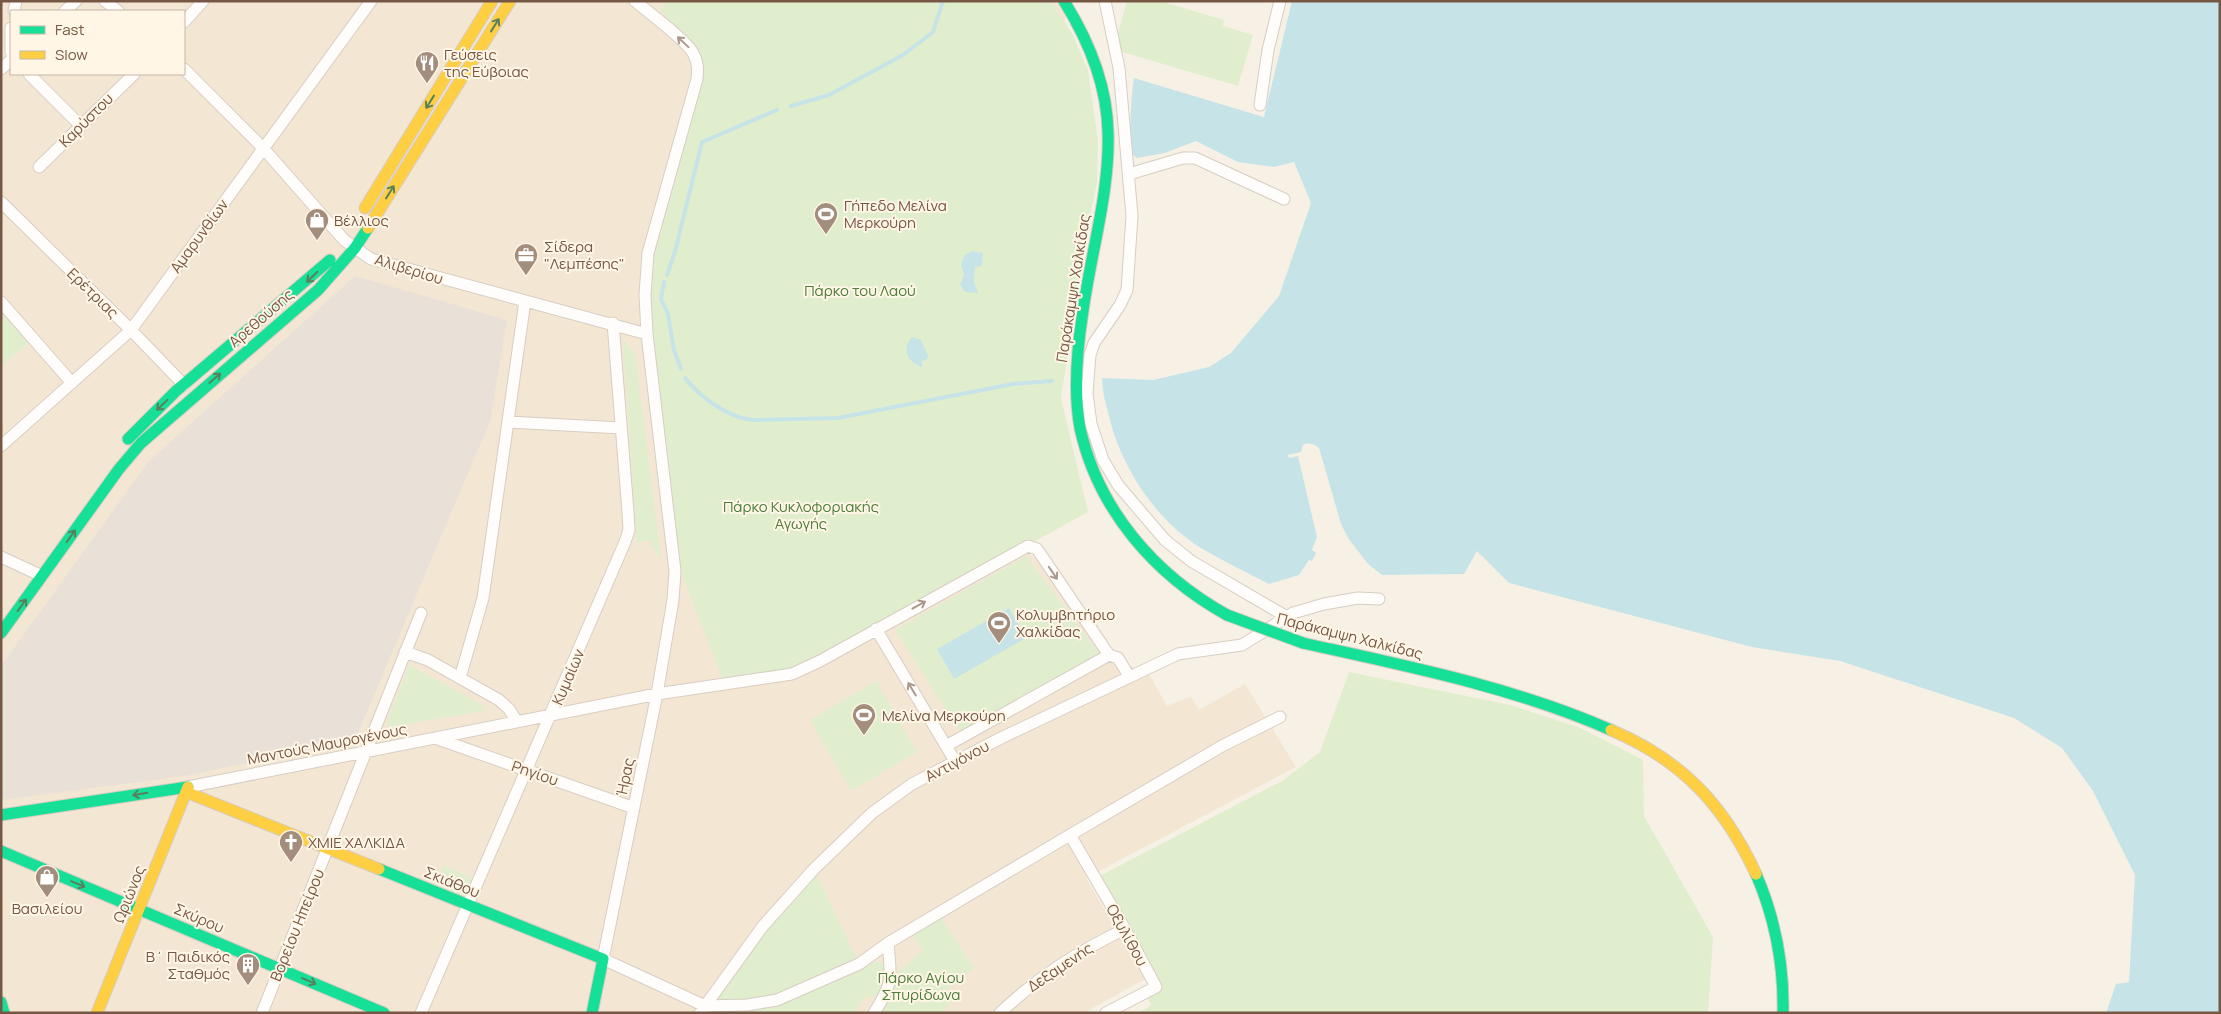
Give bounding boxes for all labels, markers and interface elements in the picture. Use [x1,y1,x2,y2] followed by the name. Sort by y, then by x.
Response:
[10,10,185,75] legend
[490,18,500,32] one-way arrow
[55,19,84,40] text: Fast
[677,37,690,48] one-way arrow
[55,44,88,65] text: Slow
[444,44,529,82] place label: Γεύσεις της Εύβοιας
[414,50,440,84] restaurant icon: Γεύσεις της Εύβοιας
[54,88,118,152] street label: Καρύστου
[424,95,434,109] one-way arrow
[385,185,395,199] one-way arrow
[165,194,233,277] street label: Αμαρυνθίων
[844,195,947,233] place label: Γήπεδο Μελίνα Μερκούρη
[813,201,839,235] sports icon: Γήπεδο Μελίνα Μερκούρη
[304,207,330,241] shop icon: Βέλλιος
[334,210,389,231] place label: Βέλλιος
[1051,212,1095,364] street label: Παράκαμψη Χαλκίδας
[544,236,625,274] place label: Σίδερα "Λεμπέσης"
[513,242,539,276] office icon: Σίδερα "Λεμπέσης"
[372,249,446,289] street label: Αλιβερίου
[63,263,123,323] street label: Ερέτριας
[306,271,319,283] one-way arrow
[804,280,916,301] park label: Πάρκο του Λαού
[224,284,298,352] street label: Αρεθούσης
[208,373,221,384] one-way arrow
[156,399,169,411] one-way arrow
[723,496,879,534] park label: Πάρκο Κυκλοφοριακής Αγωγής
[66,530,76,544] one-way arrow
[1048,565,1058,579] one-way arrow
[17,598,27,612] one-way arrow
[911,600,926,609] one-way arrow
[1016,604,1115,642] place label: Κολυμβητήριο Χαλκίδας
[1275,608,1425,664] street label: Παράκαμψη Χαλκίδας
[986,610,1012,644] sports icon: Κολυμβητήριο Χαλκίδας
[547,645,589,708] street label: Κυμαίων
[907,683,917,697] one-way arrow
[851,702,877,736] sports icon: Μελίνα Μερκούρη
[882,705,1006,726] place label: Μελίνα Μερκούρη
[246,718,408,770] street label: Μαντούς Μαυρογένους
[921,735,993,787] street label: Αντιγόνου
[509,755,561,791] street label: Ρηγίου
[611,756,639,798] street label: Ήρας
[132,790,148,800] one-way arrow
[278,829,304,863] church icon: ΧΜΙΕ ΧΑΛΚΙΔΑ
[308,832,405,853] place label: ΧΜΙΕ ΧΑΛΚΙΔΑ
[421,861,483,903] street label: Σκιάθου
[108,862,150,926] street label: Ωριώνος
[34,864,60,898] shop icon: Βασιλείου
[265,866,329,984] street label: Βορείου Ηπείρου
[70,880,85,889] one-way arrow
[12,898,82,919] place label: Βασιλείου
[171,898,227,938] street label: Σκύρου
[1101,900,1153,970] street label: Οξυλίθου
[1023,937,1097,997] street label: Δεξαμενής
[146,946,230,984] place label: Β΄ Παιδικός Σταθμός
[235,952,261,986] building icon: Β΄ Παιδικός Σταθμός
[878,967,964,1005] park label: Πάρκο Αγίου Σπυρίδωνα
[301,977,316,986] one-way arrow

